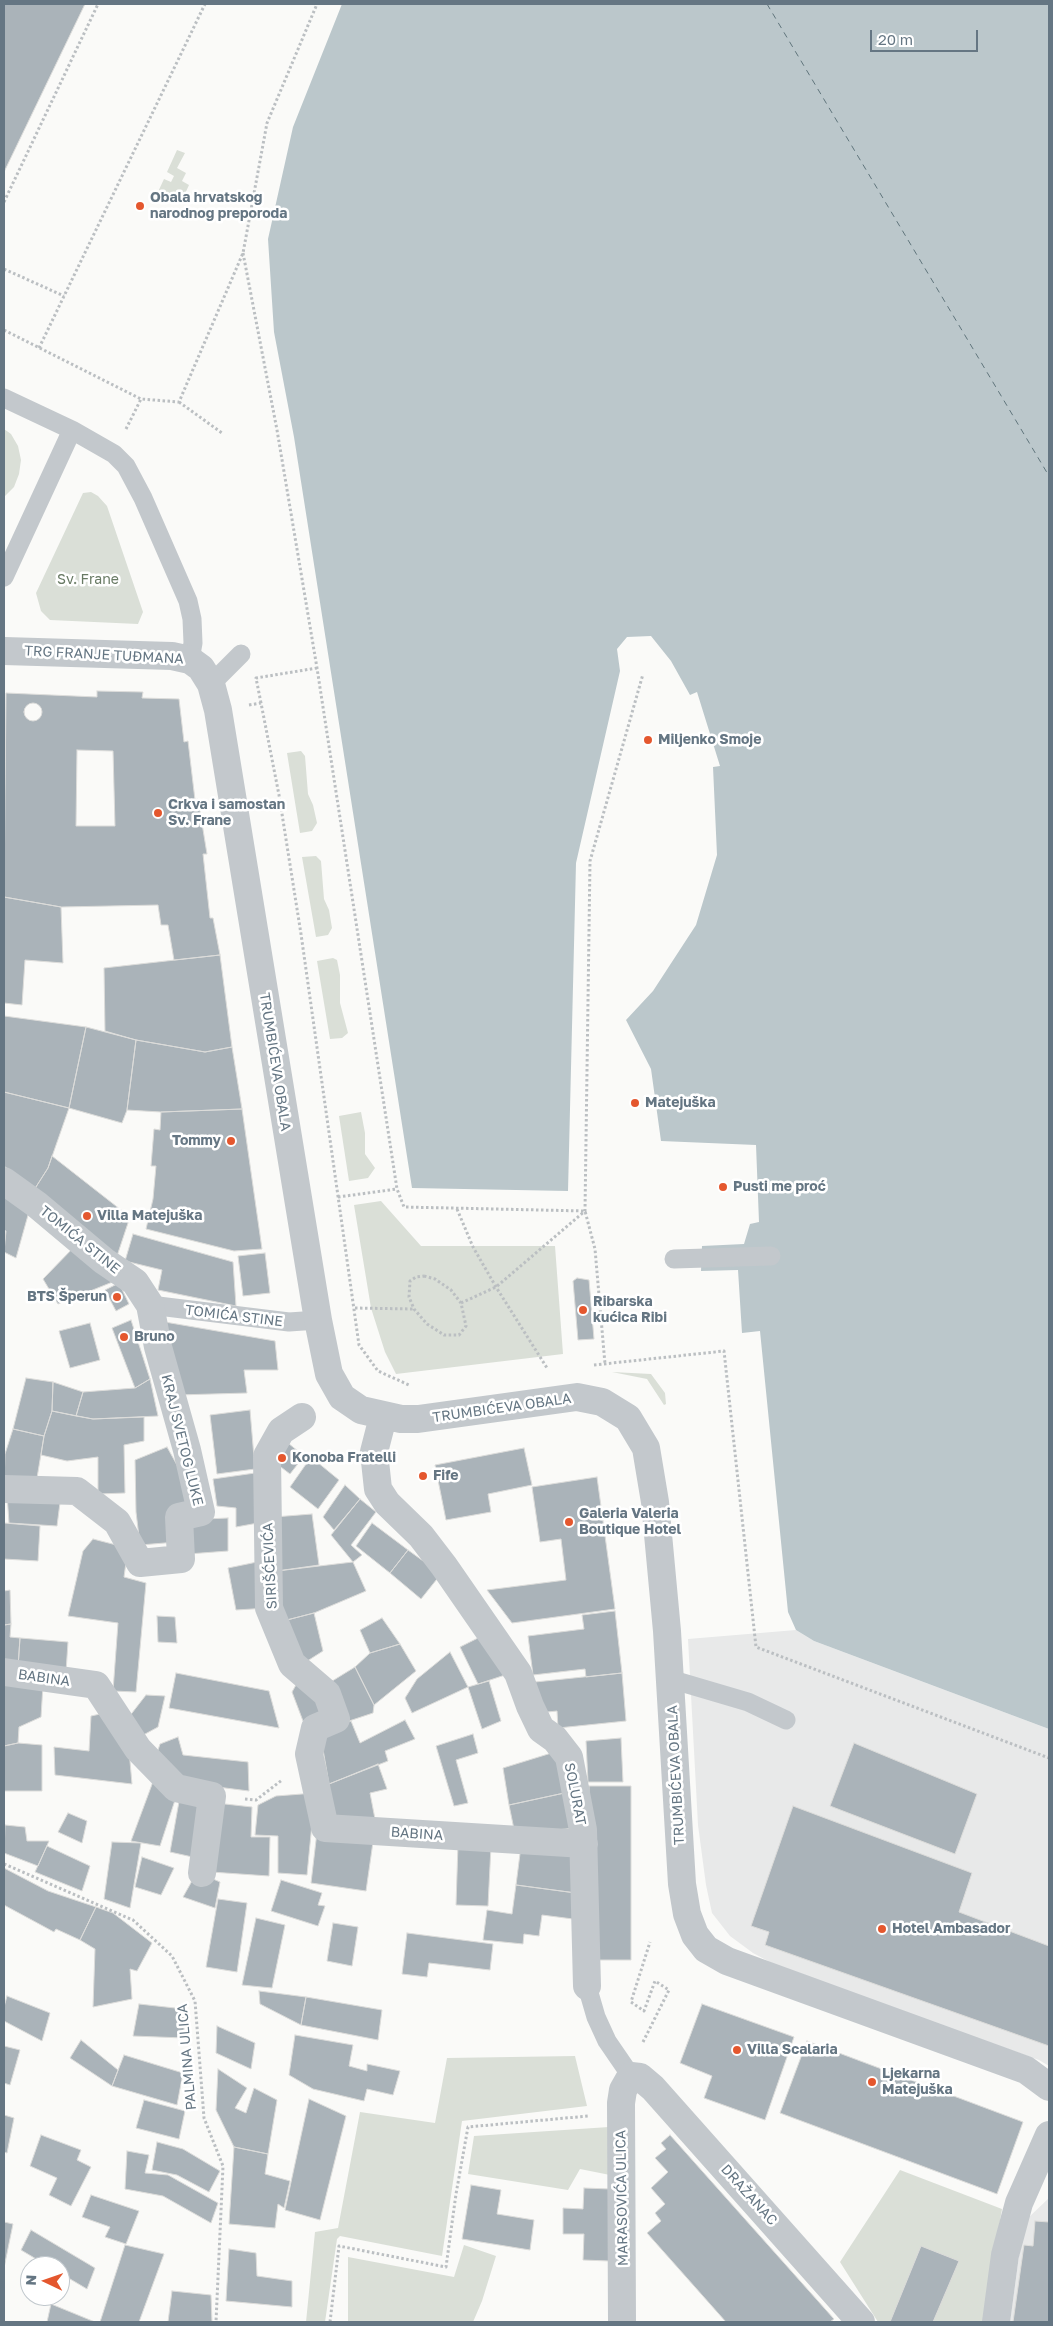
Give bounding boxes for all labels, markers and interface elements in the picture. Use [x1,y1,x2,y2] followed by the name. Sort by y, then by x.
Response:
[873,20,980,52] scale bar
[878,30,913,48] text: 20 m
[150,190,287,222] place label: Obala hrvatskog narodnog preporoda
[134,200,146,212] marker: Obala hrvatskog narodnog preporoda
[57,572,119,588] park label: Sv. Frane
[24,642,184,668] street label: TRG FRANJE TUĐMANA
[658,732,761,748] place label: Miljenko Smoje
[642,734,654,746] marker: Miljenko Smoje
[168,797,285,830] place label: Crkva i samostan Sv. Frane
[152,807,164,819] marker: Crkva i samostan Sv. Frane
[256,992,294,1132] street label: TRUMBIĆEVA OBALA
[645,1095,716,1111] place label: Matejuška
[629,1097,641,1109] marker: Matejuška
[172,1133,221,1149] place label: Tommy
[225,1135,237,1147] marker: Tommy
[733,1179,826,1195] place label: Pusti me proć
[717,1181,729,1193] marker: Pusti me proć
[36,1203,124,1277] street label: TOMIĆA STINE
[97,1208,202,1224] place label: Villa Matejuška
[81,1210,93,1222] marker: Villa Matejuška
[27,1289,107,1305] place label: BTS Šperun
[111,1291,123,1303] marker: BTS Šperun
[593,1294,667,1326] place label: Ribarska kućica Ribi
[184,1302,284,1330] street label: TOMIĆA STINE
[577,1304,589,1316] marker: Ribarska kućica Ribi
[134,1329,175,1345] place label: Bruno
[118,1331,130,1343] marker: Bruno
[158,1373,206,1507] street label: KRAJ SVETOG LUKE
[432,1390,572,1426] street label: TRUMBIĆEVA OBALA
[292,1450,396,1466] place label: Konoba Fratelli
[276,1452,288,1464] marker: Konoba Fratelli
[433,1468,458,1484] place label: Fife
[417,1470,429,1482] marker: Fife
[579,1506,681,1538] place label: Galeria Valeria Boutique Hotel
[563,1516,575,1528] marker: Galeria Valeria Boutique Hotel
[259,1522,281,1610] street label: SIRIŠĆEVIĆA
[17,1666,71,1690] street label: BABINA
[664,1705,688,1845] street label: TRUMBIĆEVA OBALA
[561,1761,589,1827] street label: SOLURAT
[390,1824,444,1844] street label: BABINA
[892,1921,1010,1937] place label: Hotel Ambasador
[876,1923,888,1935] marker: Hotel Ambasador
[174,2003,200,2111] street label: PALMINA ULICA
[747,2042,838,2058] place label: Villa Scalaria
[731,2044,743,2056] marker: Villa Scalaria
[882,2066,953,2098] place label: Ljekarna Matejuška
[866,2076,878,2088] marker: Ljekarna Matejuška
[612,2130,632,2266] street label: MARASOVIĆA ULICA
[717,2161,781,2229] street label: DRAŽANAC
[20,2256,70,2306] north arrow
[22,2274,39,2286] text: N

